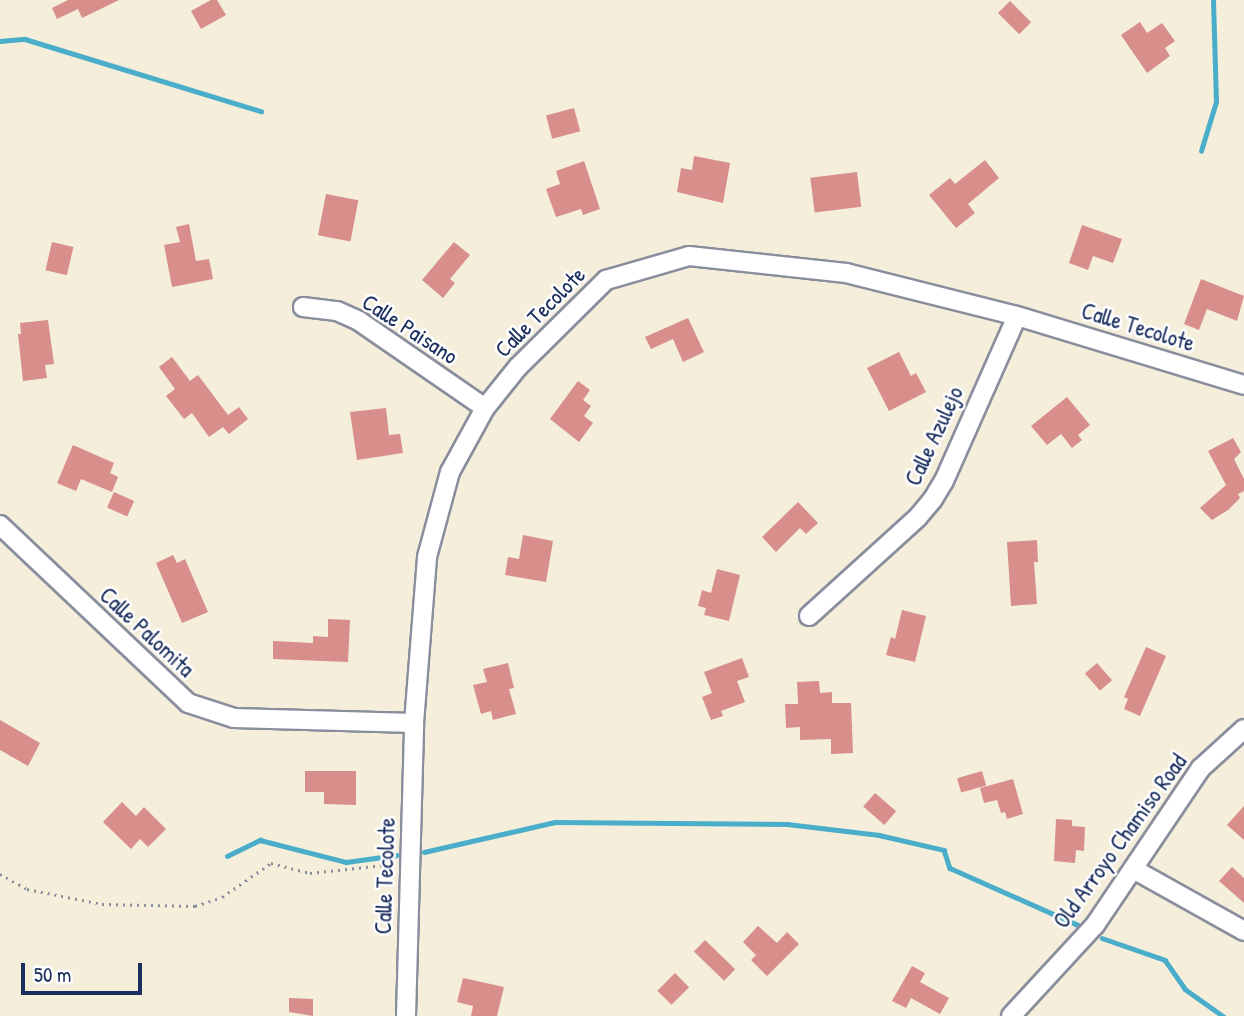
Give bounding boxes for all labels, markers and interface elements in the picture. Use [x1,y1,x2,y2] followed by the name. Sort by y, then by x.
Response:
[489,261,591,363] street label: Calle Tecolote
[357,288,463,370] street label: Calle Paisano
[1078,297,1198,357] street label: Calle Tecolote
[899,382,969,490] street label: Calle Azulejo
[94,581,200,683] street label: Calle Palomita
[1047,748,1193,934] street label: Old Arroyo Chamiso Road
[369,817,401,935] street label: Calle Tecolote
[24,950,145,994] scale bar
[34,960,71,989] text: 50 m

